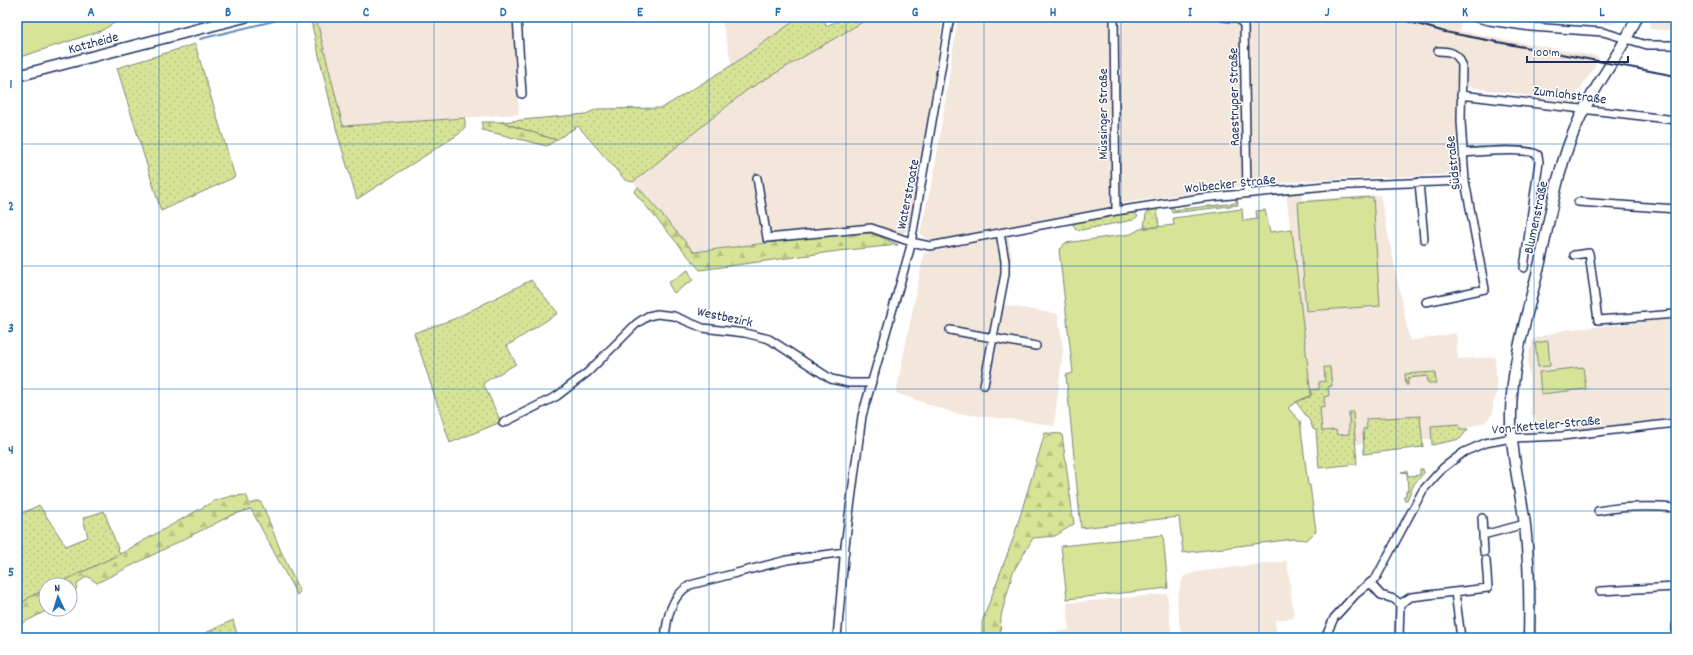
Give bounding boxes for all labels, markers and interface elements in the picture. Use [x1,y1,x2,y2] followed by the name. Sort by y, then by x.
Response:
[87,4,95,23] text: A
[225,4,231,23] text: B
[363,4,370,23] text: C
[500,4,507,23] text: D
[637,4,644,23] text: E
[775,4,781,23] text: F
[912,4,919,23] text: G
[1050,4,1057,23] text: H
[1188,4,1193,23] text: I
[1325,4,1330,23] text: J
[1462,4,1468,23] text: K
[1599,4,1605,23] text: L
[66,28,121,60] street label: Katzheide
[1527,38,1628,64] scale bar
[1533,45,1560,62] text: 100 m
[1224,47,1246,147] street label: Raestruper Straße
[1094,68,1114,160] street label: Müssinger Straße
[10,76,13,95] text: 1
[1532,82,1607,110] street label: Zumlohstraße
[1441,135,1467,191] street label: Südstraße
[892,157,926,231] street label: Waterstroate
[1184,170,1277,200] street label: Wolbecker Straße
[1519,179,1554,256] street label: Blumenstraße
[8,198,14,217] text: 2
[695,302,754,334] street label: Westbezirk
[8,320,14,339] text: 3
[1491,411,1601,441] street label: Von-Ketteler-Straße
[8,442,14,461] text: 4
[8,564,14,583] text: 5
[38,577,78,617] north arrow
[54,581,61,597] text: N

